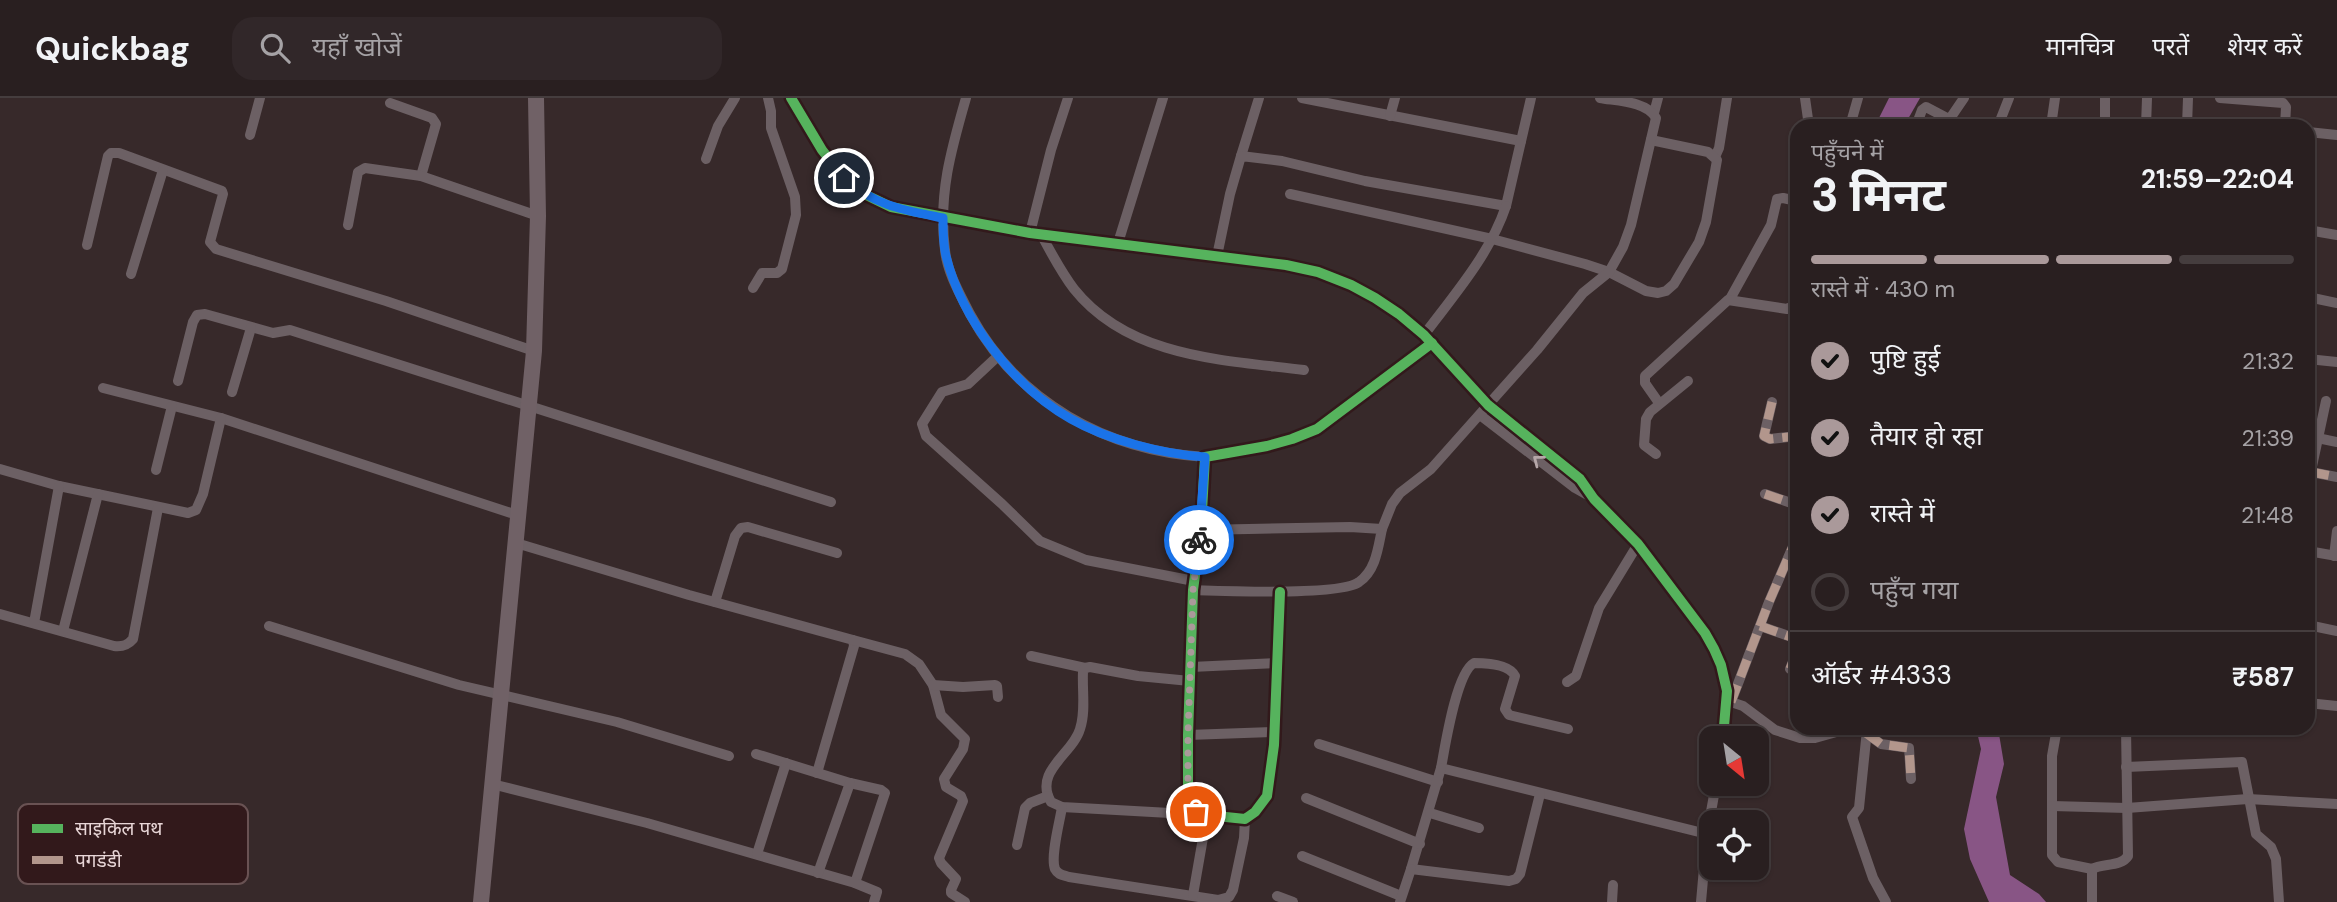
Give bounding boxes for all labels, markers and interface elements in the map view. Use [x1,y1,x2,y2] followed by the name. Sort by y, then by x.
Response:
[232,17,722,80] search box
[35,27,190,70] text: Quickbag
[256,29,294,67] icon: search
[312,30,402,64] text: यहाँ खोजें
[2046,31,2114,62] text: मानचित्र
[2152,31,2189,62] text: परतें
[2227,31,2302,62] text: शेयर करें
[1811,137,1884,167] text: पहुँचने में
[814,148,874,208] pin
[825,159,863,197] icon: home
[2141,162,2294,196] text: 21:59–22:04
[1811,165,1946,225] text: 3 मिनट
[1811,274,1955,304] text: रास्ते में · 430 m
[1811,342,1849,380] icon: check
[1870,342,1940,376] text: पुष्टि हुई
[2242,346,2294,376] text: 21:32
[1811,419,1849,457] icon: check
[1870,419,1983,453] text: तैयार हो रहा
[2242,423,2294,453] text: 21:39
[1533,455,1546,468] one-way arrow
[1811,496,1849,534] icon: check
[1870,496,1935,530] text: रास्ते में
[2241,500,2294,530] text: 21:48
[1164,505,1234,575] courier
[1180,521,1218,559] icon: bike
[1870,573,1958,607] text: पहुँच गया
[1811,658,1952,692] text: ऑर्डर #4333
[2232,660,2294,694] text: ₹587
[1699,726,1769,796] north arrow
[1699,726,1769,880] map controls
[1166,782,1226,842] pin
[1177,793,1215,831] icon: bag
[18,804,248,884] legend
[1699,810,1769,880] button: locate
[75,816,163,841] text: साइकिल पथ
[75,848,123,873] text: पगडंडी

